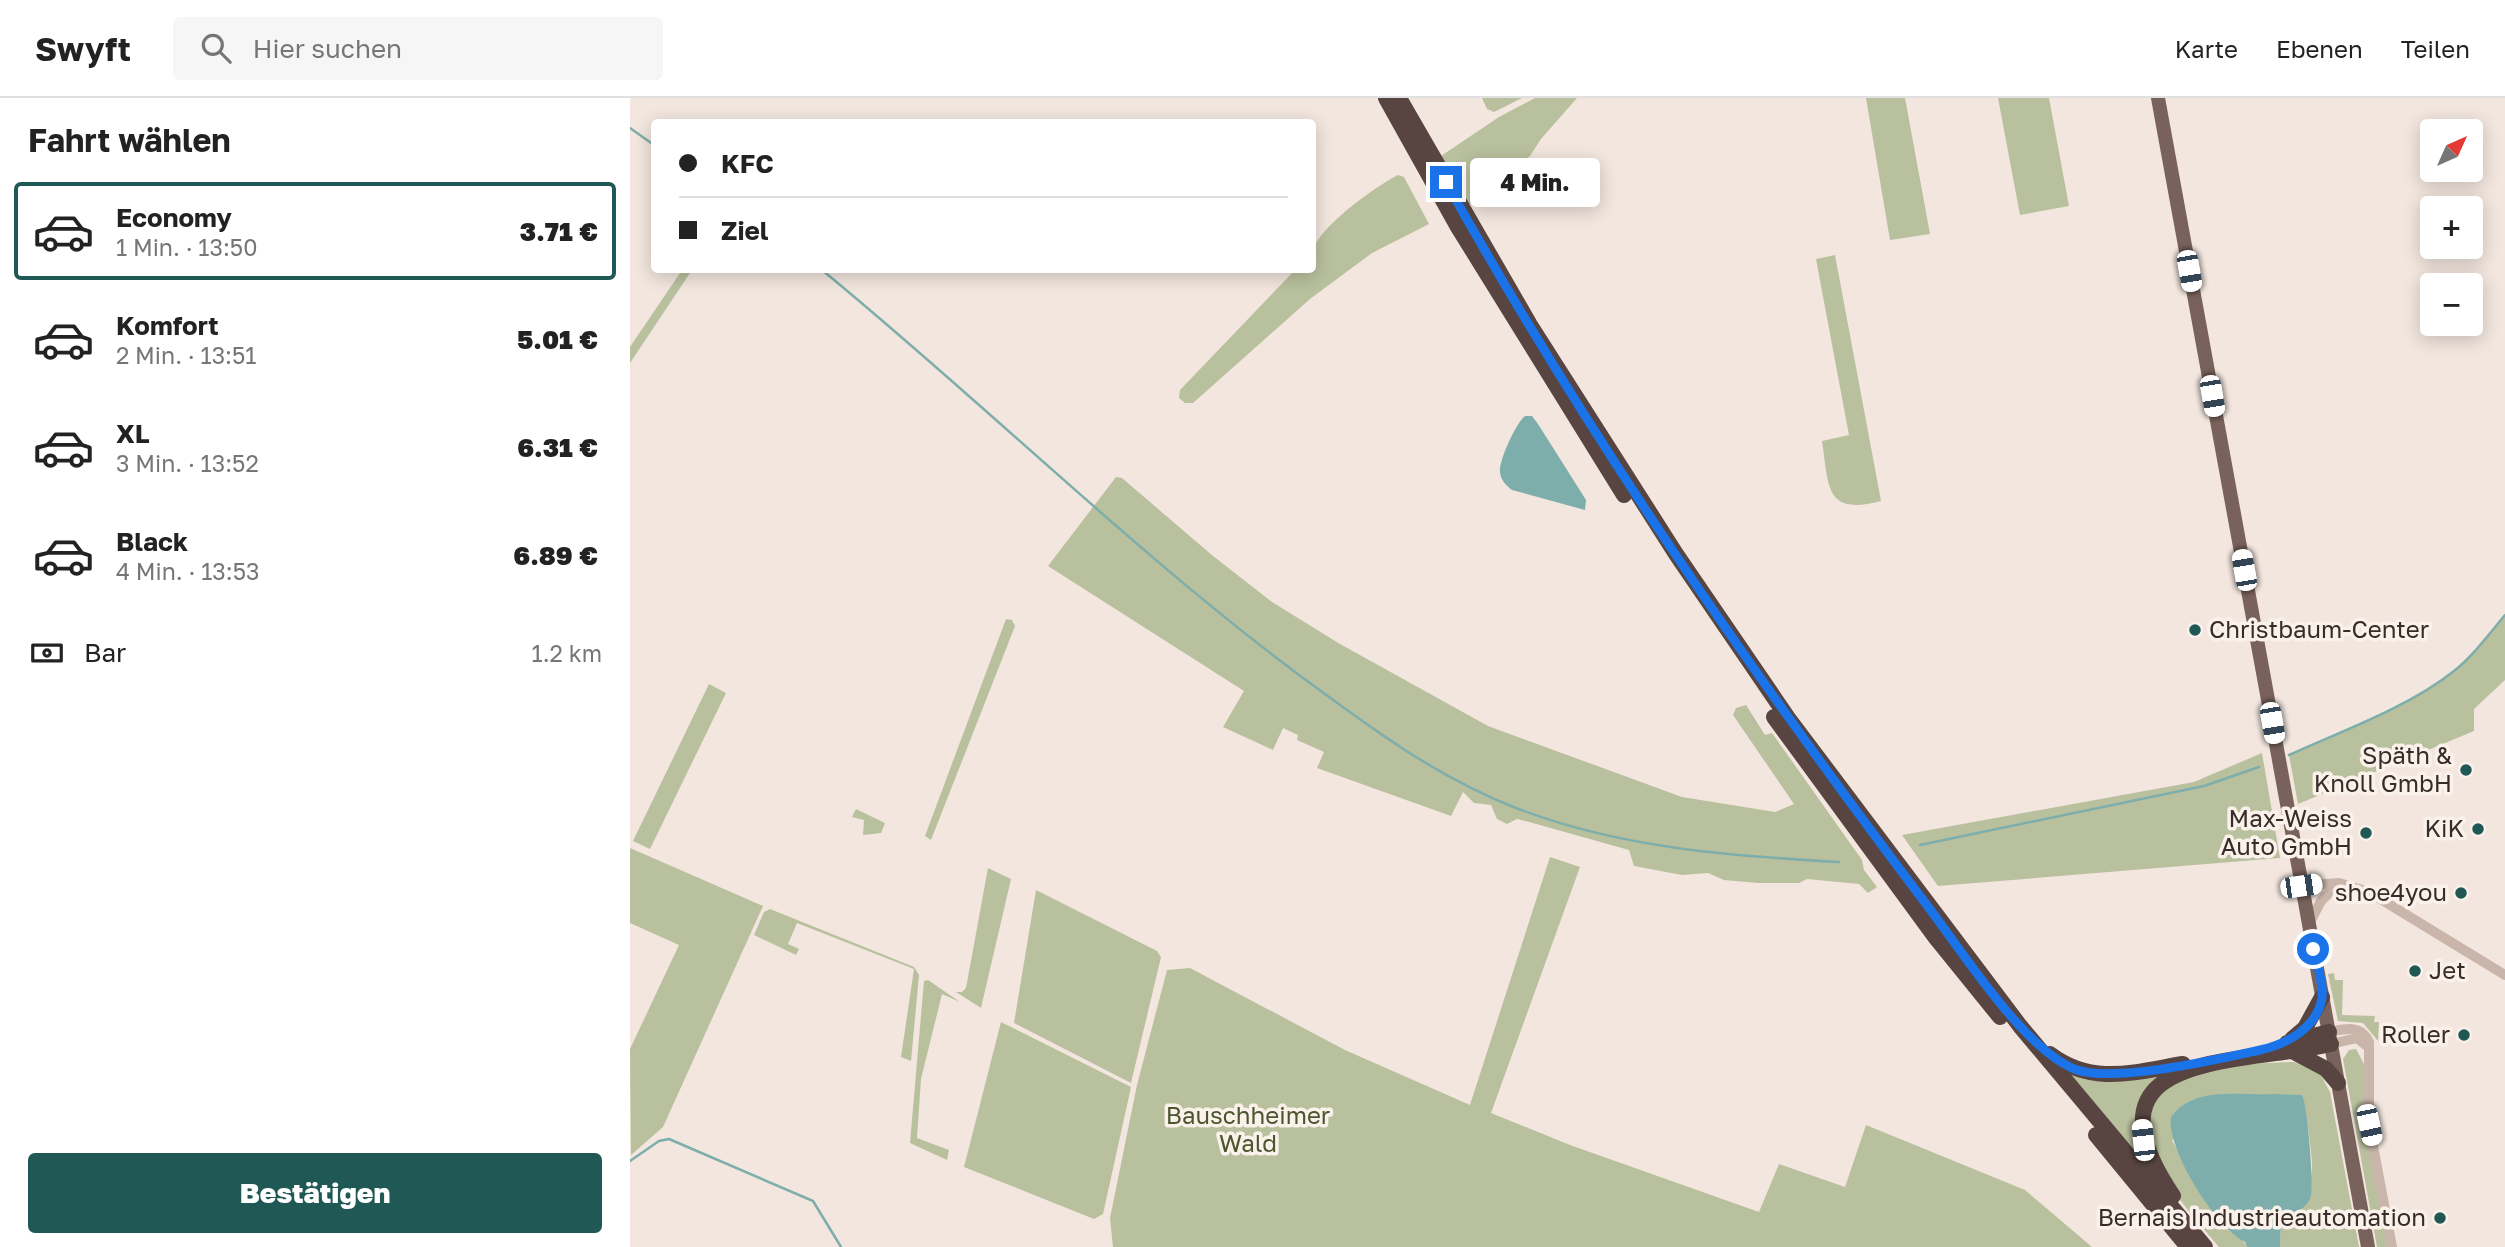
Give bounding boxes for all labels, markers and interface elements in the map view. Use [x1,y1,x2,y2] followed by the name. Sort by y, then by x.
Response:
[173,17,663,80] search box
[35,29,131,68] text: Swyft
[197,29,235,67] icon: search
[253,33,402,64] text: Hier suchen
[2175,34,2238,63] text: Karte
[2276,34,2363,63] text: Ebenen
[2401,34,2470,63] text: Teilen
[2420,119,2483,182] north arrow
[2420,119,2483,336] map controls
[28,121,231,159] text: Fahrt wählen
[721,148,774,179] text: KFC
[1470,158,1600,206] callout: 4 Min.
[1430,166,1462,198] route end
[1500,168,1570,196] text: 4 Min.
[2420,196,2483,259] button: +
[32,200,95,263] icon: car
[116,202,232,233] text: Economy
[721,215,769,246] text: Ziel
[520,216,598,247] text: 3.71 €
[116,233,257,261] text: 1 Min. · 13:50
[2176,248,2203,294] car
[2420,273,2483,336] button: −
[32,308,95,371] icon: car
[116,310,219,341] text: Komfort
[517,324,598,355] text: 5.01 €
[116,341,256,369] text: 2 Min. · 13:51
[2199,373,2226,419] car
[32,416,95,479] icon: car
[116,418,150,449] text: XL
[517,432,598,463] text: 6.31 €
[116,449,259,477] text: 3 Min. · 13:52
[32,524,95,587] icon: car
[116,526,188,557] text: Black
[513,540,598,571] text: 6.89 €
[2231,547,2258,593] car
[116,557,259,585] text: 4 Min. · 13:53
[2209,614,2429,643] place label: Christbaum-Center
[2187,622,2203,638] marker: Christbaum-Center
[28,634,66,672] icon: cash
[84,637,126,668] text: Bar
[532,639,602,667] text: 1.2 km
[2259,700,2286,746] car
[2314,740,2452,797] place label: Späth & Knoll GmbH
[2458,762,2474,778] marker: Späth & Knoll GmbH
[2221,803,2352,860] place label: Max-Weiss Auto GmbH
[2424,813,2464,842] place label: KiK
[2470,821,2486,837] marker: KiK
[2358,825,2374,841] marker: Max-Weiss Auto GmbH
[2279,873,2324,899] car
[2335,877,2447,906] place label: shoe4you
[2453,885,2469,901] marker: shoe4you
[2297,933,2329,965] route start
[2429,955,2466,984] place label: Jet
[2407,963,2423,979] marker: Jet
[2381,1019,2450,1048] place label: Roller
[2456,1027,2472,1043] marker: Roller
[1166,1100,1330,1157] park label: Bauschheimer Wald
[2355,1102,2384,1148] car
[2131,1118,2156,1162] car
[28,1153,602,1233] button: Bestätigen
[2098,1202,2426,1231] place label: Bernais Industrieautomation
[2432,1210,2448,1226] marker: Bernais Industrieautomation

